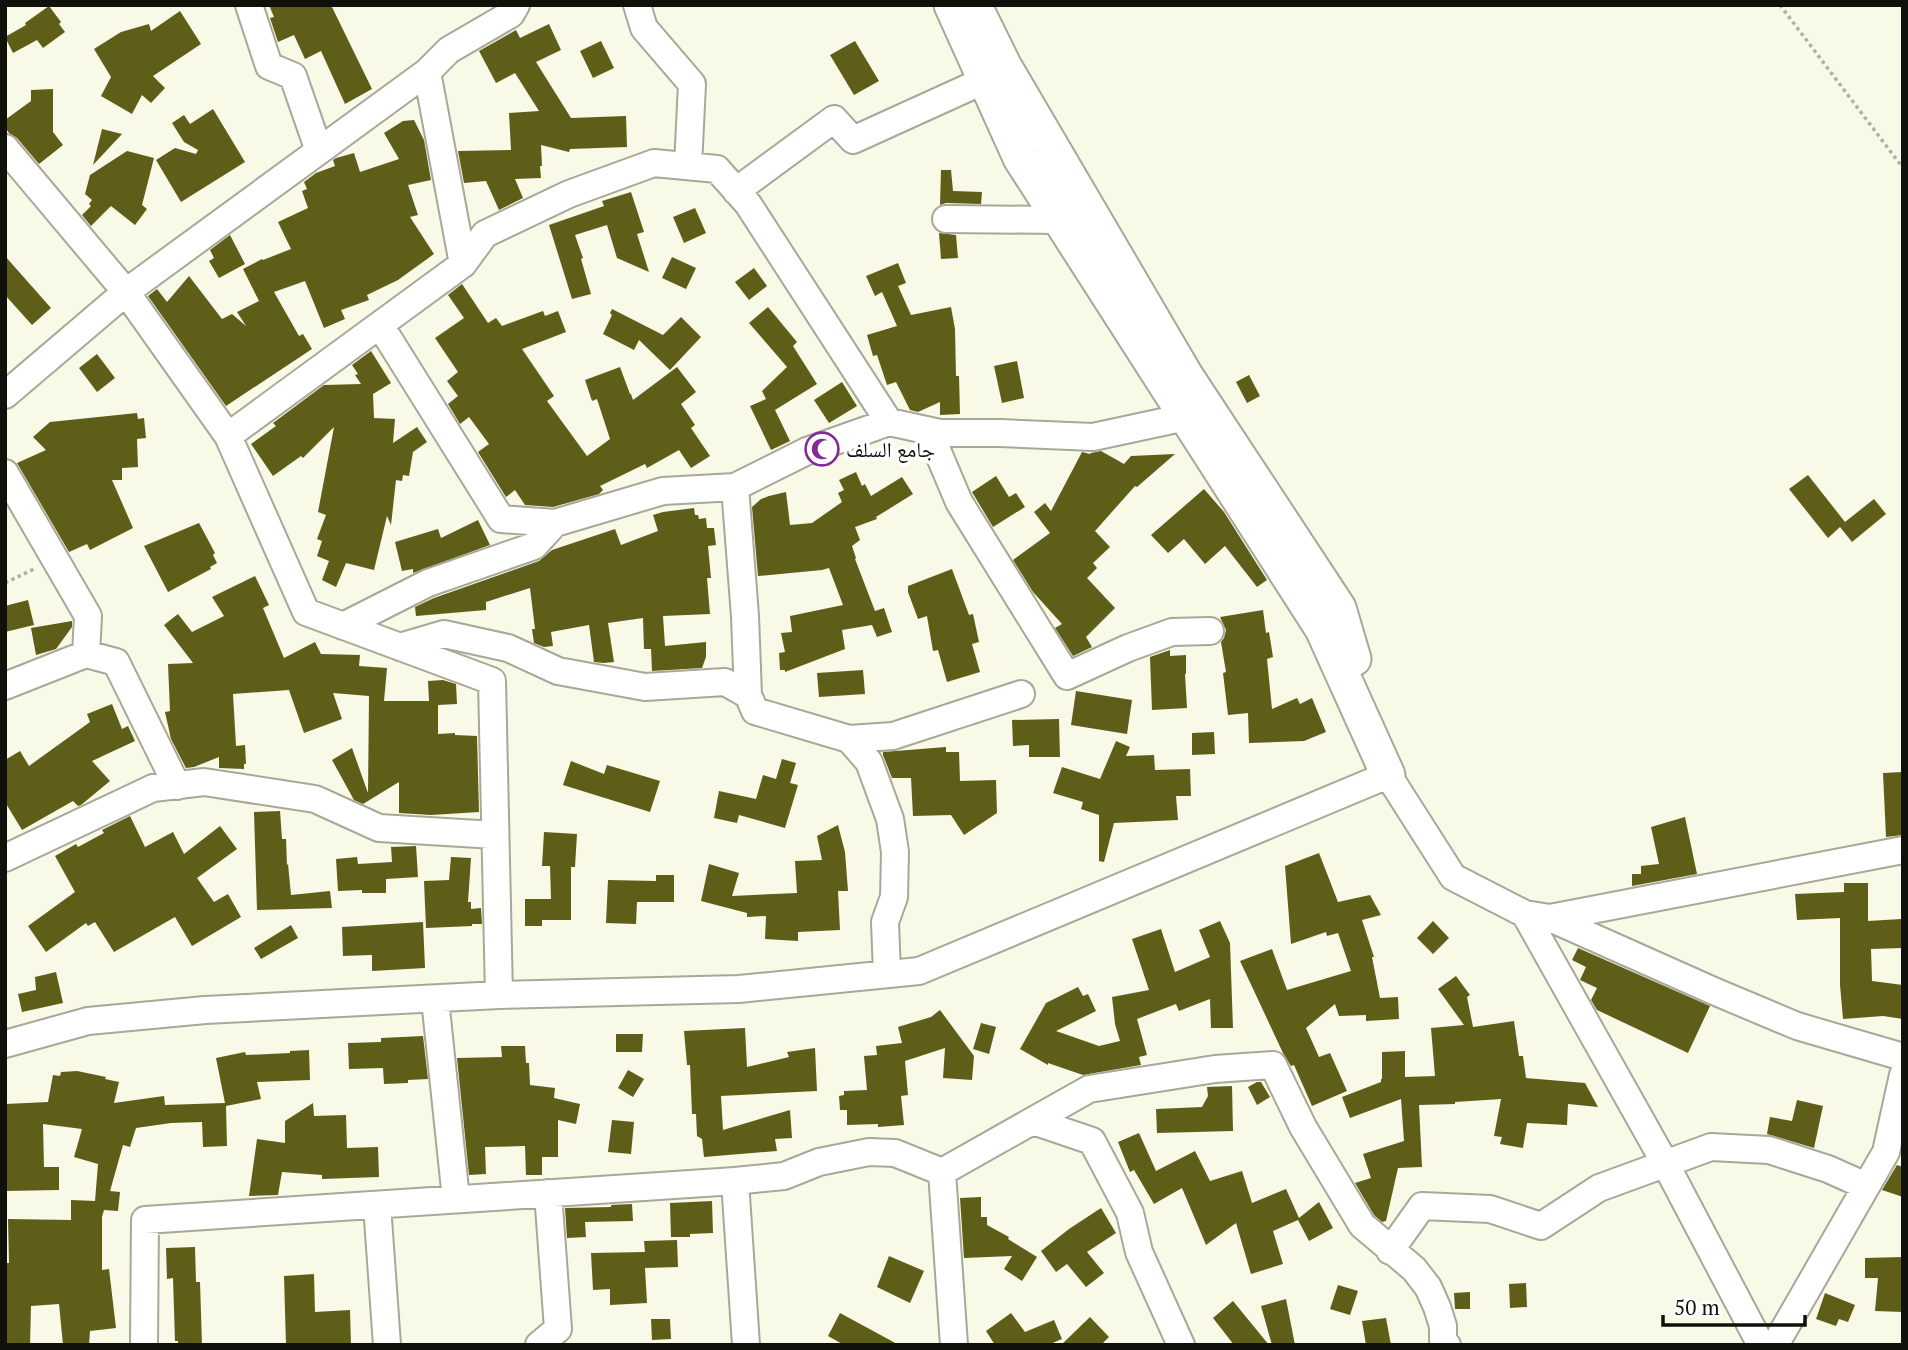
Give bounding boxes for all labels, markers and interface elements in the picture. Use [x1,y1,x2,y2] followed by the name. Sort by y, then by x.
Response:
[803,430,841,468] mosque icon: جامع السلف
[846,435,935,463] place label: جامع السلف
[1663,1284,1805,1328] scale bar
[1674,1293,1720,1321] text: 50 m

